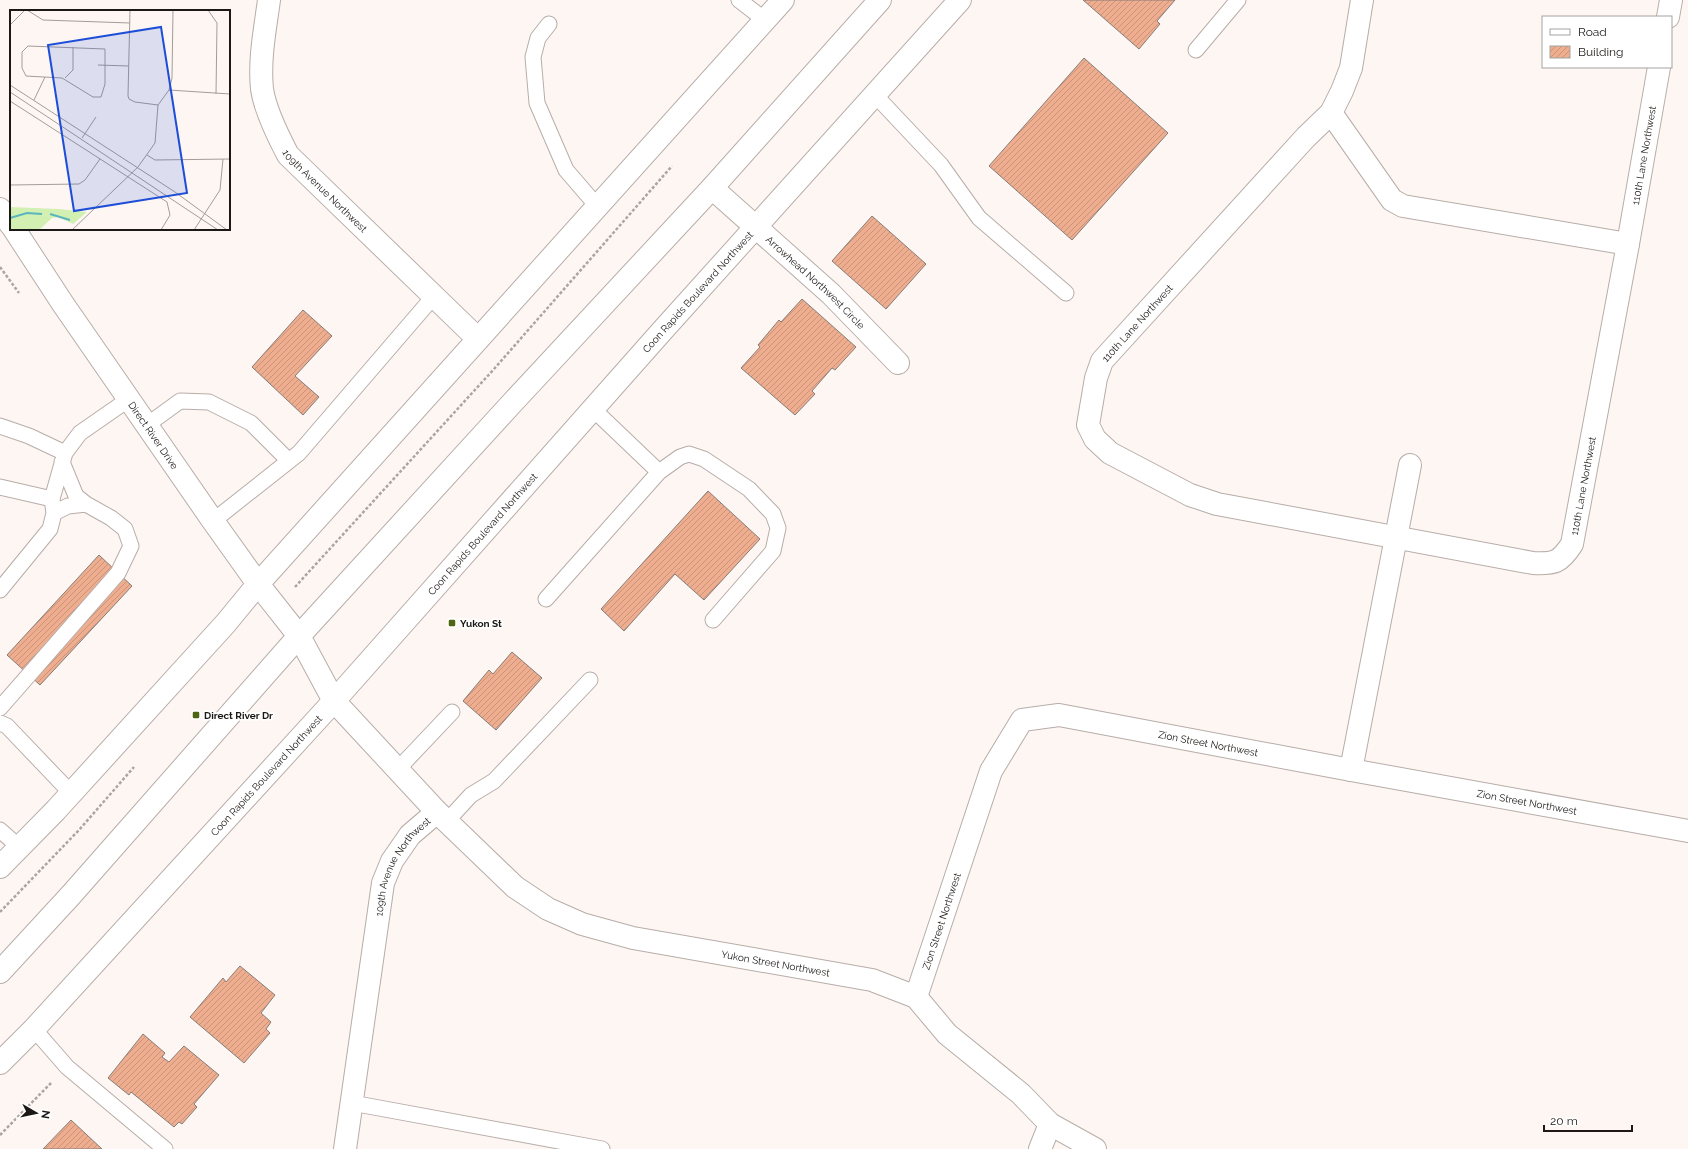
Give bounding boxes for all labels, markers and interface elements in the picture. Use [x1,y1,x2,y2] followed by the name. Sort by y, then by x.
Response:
[10,10,230,230] inset map
[1542,16,1672,68] legend
[1578,25,1607,39] text: Road
[1578,45,1624,59] text: Building
[1630,105,1658,206] street label: 110th Lane Northwest
[280,148,370,235] street label: 109th Avenue Northwest
[641,229,756,355] street label: Coon Rapids Boulevard Northwest
[764,234,867,331] street label: Arrowhead Northwest Circle
[1100,282,1175,364] street label: 110th Lane Northwest
[126,400,180,471] street label: Direct River Drive
[1569,435,1598,536] street label: 110th Lane Northwest
[426,470,540,597] street label: Coon Rapids Boulevard Northwest
[447,618,457,628] marker: Yukon St
[460,618,502,629] place label: Yukon St
[191,710,201,720] marker: Direct River Dr
[204,710,273,721] place label: Direct River Dr
[209,713,325,838] street label: Coon Rapids Boulevard Northwest
[1157,729,1260,759] street label: Zion Street Northwest
[1476,788,1578,817] street label: Zion Street Northwest
[373,815,433,917] street label: 109th Avenue Northwest
[920,871,963,971] street label: Zion Street Northwest
[721,949,831,979] street label: Yukon Street Northwest
[16,1093,56,1133] north arrow
[1544,1107,1632,1133] scale bar
[38,1109,52,1120] text: N
[1550,1114,1578,1128] text: 20 m

